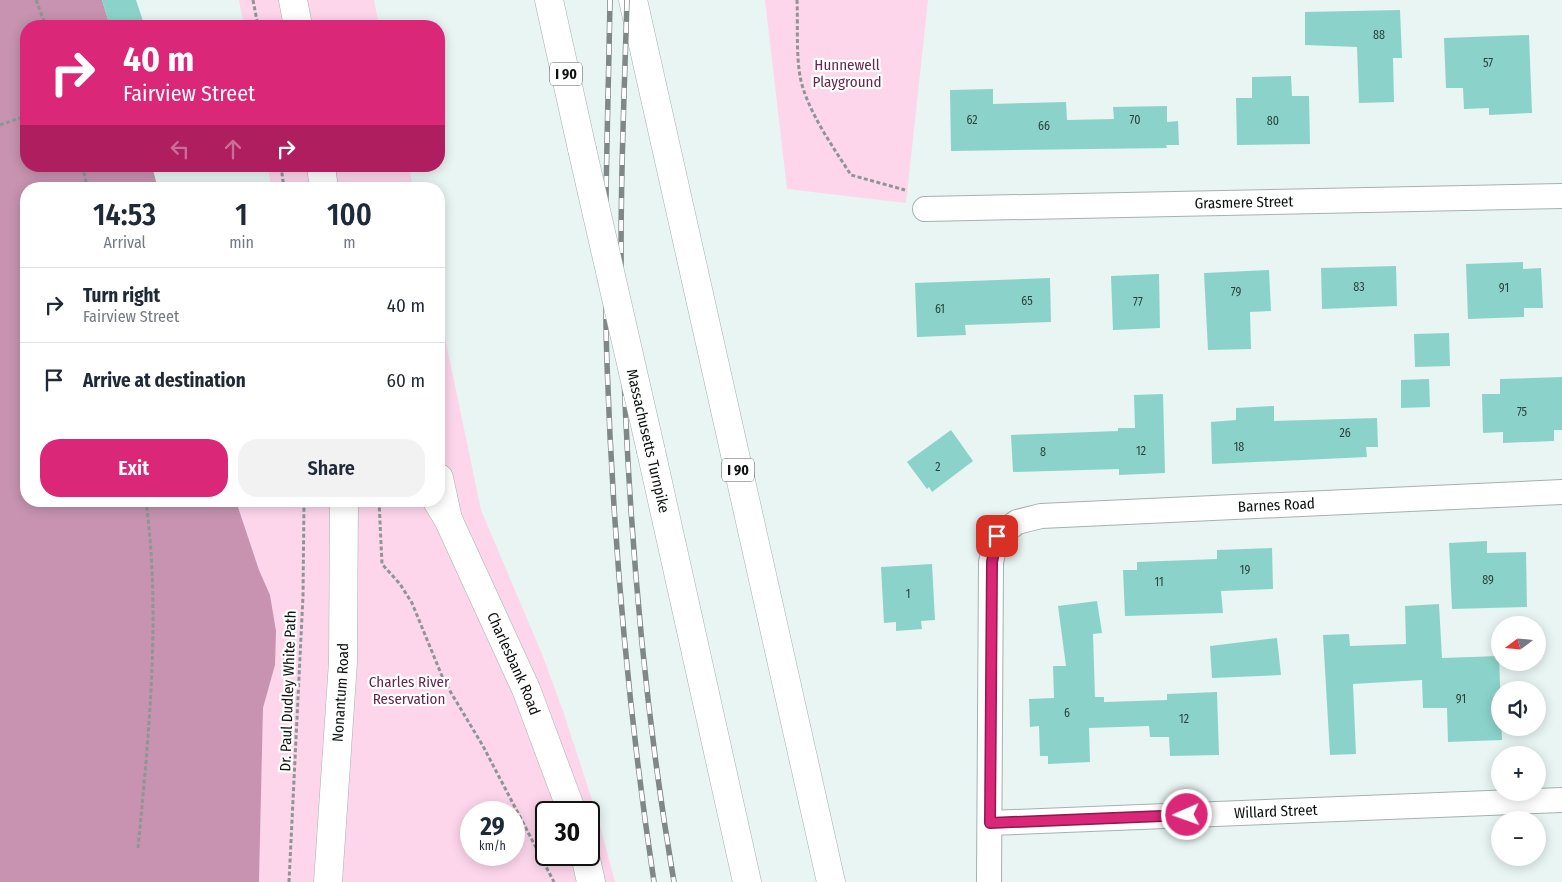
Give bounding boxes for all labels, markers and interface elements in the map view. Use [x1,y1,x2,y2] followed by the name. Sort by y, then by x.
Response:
[1373,28,1385,42] house number: 88
[123,38,194,80] text: 40 m
[40,40,105,105] icon: right
[813,56,881,91] park label: Hunnewell Playground
[1483,56,1493,70] house number: 57
[550,62,582,86] road number: I 90
[123,80,255,107] text: Fairview Street
[966,113,978,127] house number: 62
[1130,113,1140,127] house number: 70
[1267,114,1279,128] house number: 80
[1038,119,1050,133] house number: 66
[166,135,194,163] icon: left
[219,135,247,163] icon: ahead
[272,135,300,163] icon: right
[1194,192,1294,212] street label: Grasmere Street
[93,197,156,233] text: 14:53
[235,197,248,233] text: 1
[327,197,372,233] text: 100
[103,233,146,252] text: Arrival
[229,233,254,252] text: min
[343,233,356,252] text: m
[1353,280,1365,294] house number: 83
[1499,281,1509,295] house number: 91
[83,284,160,307] text: Turn right
[1231,285,1241,299] house number: 79
[40,291,68,319] icon: right
[387,294,425,317] text: 40 m
[1021,294,1033,308] house number: 65
[1133,295,1143,309] house number: 77
[935,302,945,316] house number: 61
[83,307,179,326] text: Fairview Street
[40,366,68,394] icon: arrive
[623,367,673,515] street label: Massachusetts Turnpike
[83,369,246,392] text: Arrive at destination
[387,369,425,392] text: 60 m
[1517,405,1528,419] house number: 75
[1339,426,1351,440] house number: 26
[40,439,228,497] button: Exit
[238,439,425,497] button: Share
[1234,440,1244,454] house number: 18
[1136,444,1146,458] house number: 12
[1040,445,1046,459] house number: 8
[722,458,754,482] road number: I 90
[935,460,941,474] house number: 2
[1237,494,1315,516] street label: Barnes Road
[976,515,1018,557] pin
[983,522,1011,550] icon: arrive
[1240,563,1250,577] house number: 19
[1482,573,1494,587] house number: 89
[1154,575,1164,589] house number: 11
[906,587,910,601] house number: 1
[483,609,544,718] street label: Charlesbank Road
[276,610,300,772] street label: Dr. Paul Dudley White Path
[1491,616,1546,671] north arrow
[1491,616,1546,866] map controls
[329,643,352,743] street label: Nonantum Road
[369,673,450,708] park label: Charles River Reservation
[1491,681,1546,736] button: sound
[1456,692,1466,706] house number: 91
[1064,706,1070,720] house number: 6
[1179,712,1189,726] house number: 12
[1491,746,1546,801] button: +
[1160,788,1212,840] position arrow
[535,801,600,866] speed limit sign: 30
[1234,801,1318,822] street label: Willard Street
[1491,811,1546,866] button: −
[480,812,505,842] text: 29
[479,839,506,853] text: km/h

